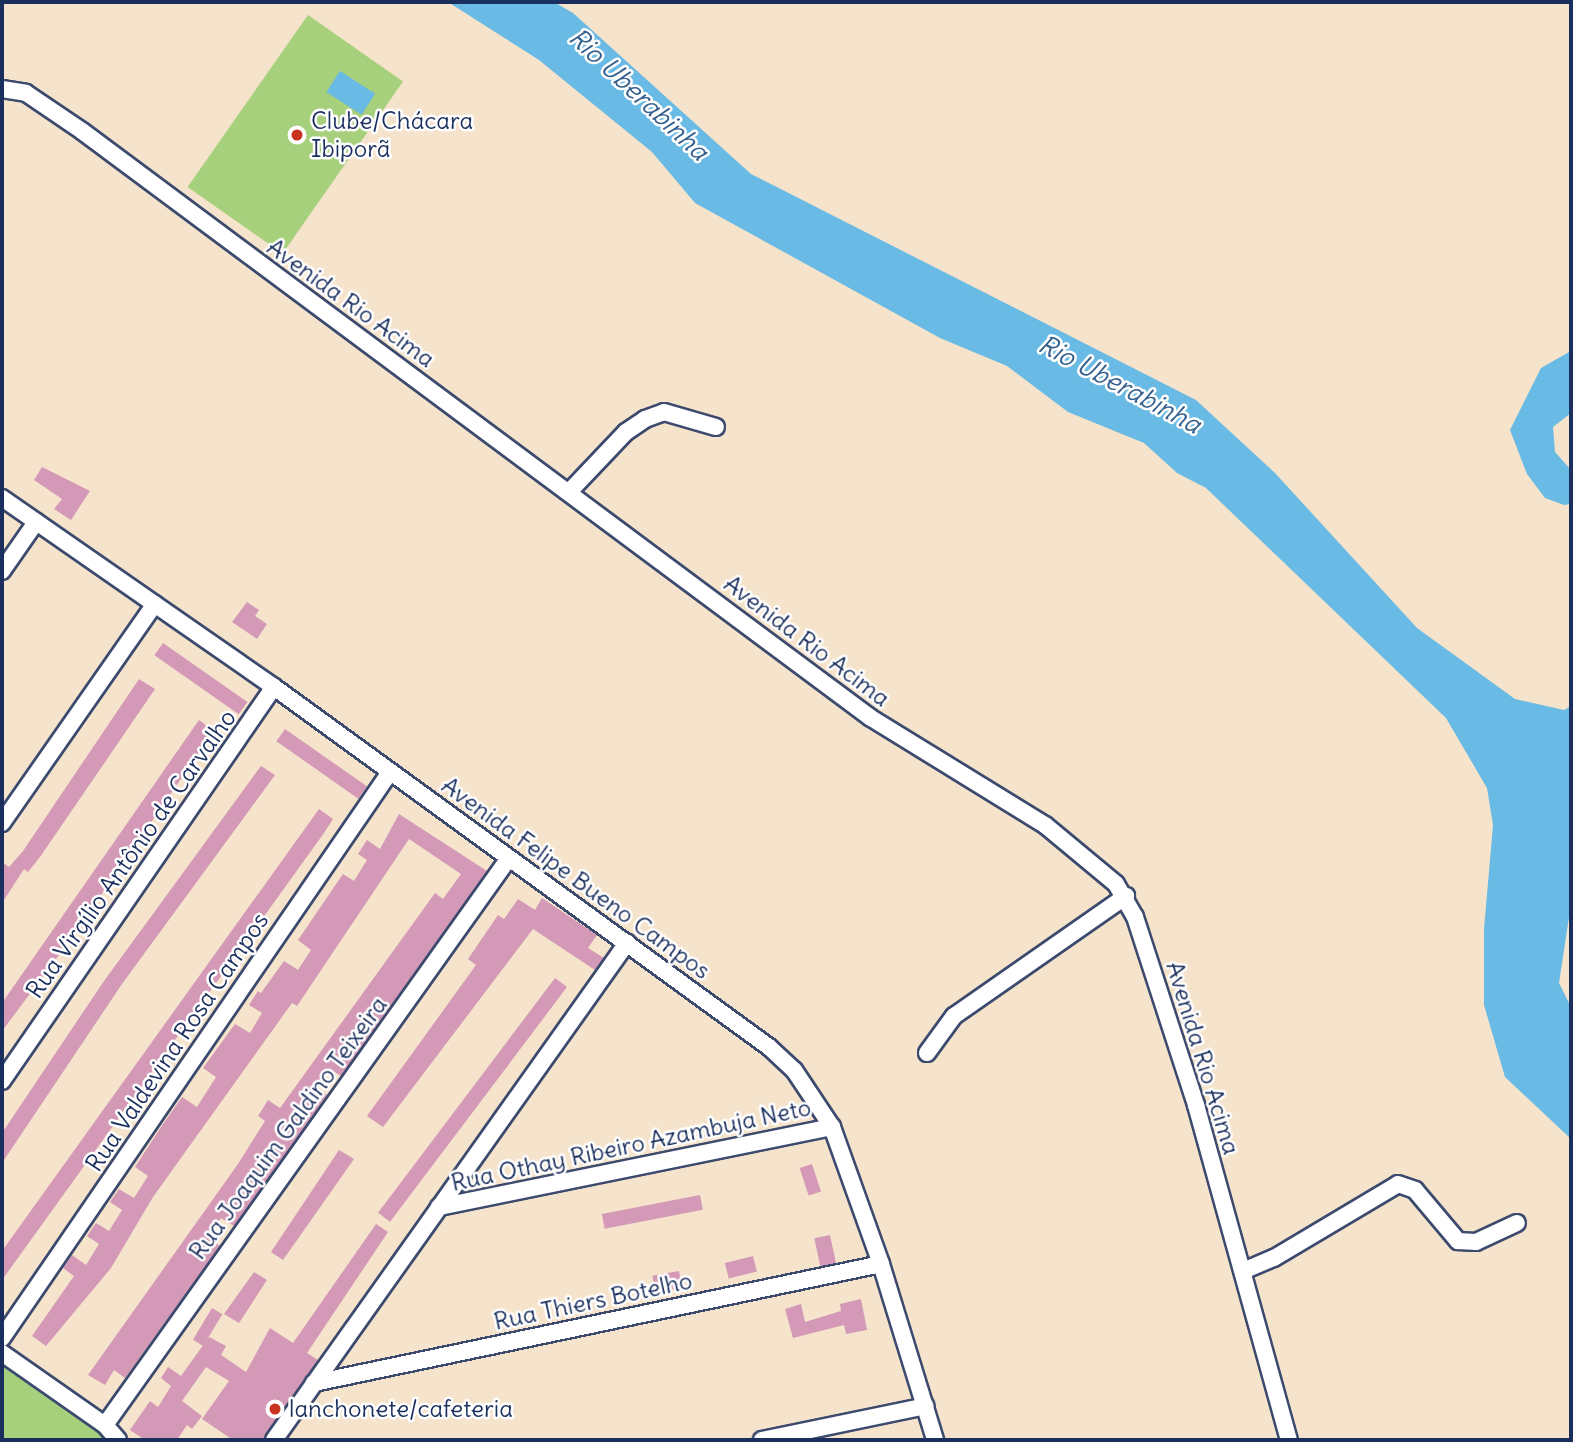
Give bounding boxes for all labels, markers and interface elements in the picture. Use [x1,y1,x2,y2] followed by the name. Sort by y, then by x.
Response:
[563,21,715,167] water label: Rio Uberabinha
[311,107,473,163] place label: Clube/Chácara Ibiporã
[289,127,305,143] marker: Clube/Chácara Ibiporã
[262,233,440,373] street label: Avenida Rio Acima
[1033,328,1207,440] water label: Rio Uberabinha
[718,569,896,713] street label: Avenida Rio Acima
[20,704,242,1004] street label: Rua Virgílio Antônio de Carvalho
[436,771,716,985] street label: Avenida Felipe Bueno Campos
[79,907,275,1177] street label: Rua Valdevina Rosa Campos
[1160,958,1246,1158] street label: Avenida Rio Acima
[183,991,393,1265] street label: Rua Joaquim Galdino Teixeira
[448,1093,814,1197] street label: Rua Othay Ribeiro Azambuja Neto
[491,1266,695,1336] street label: Rua Thiers Botelho
[289,1395,513,1423] place label: lanchonete/cafeteria
[267,1401,283,1417] marker: lanchonete/cafeteria

